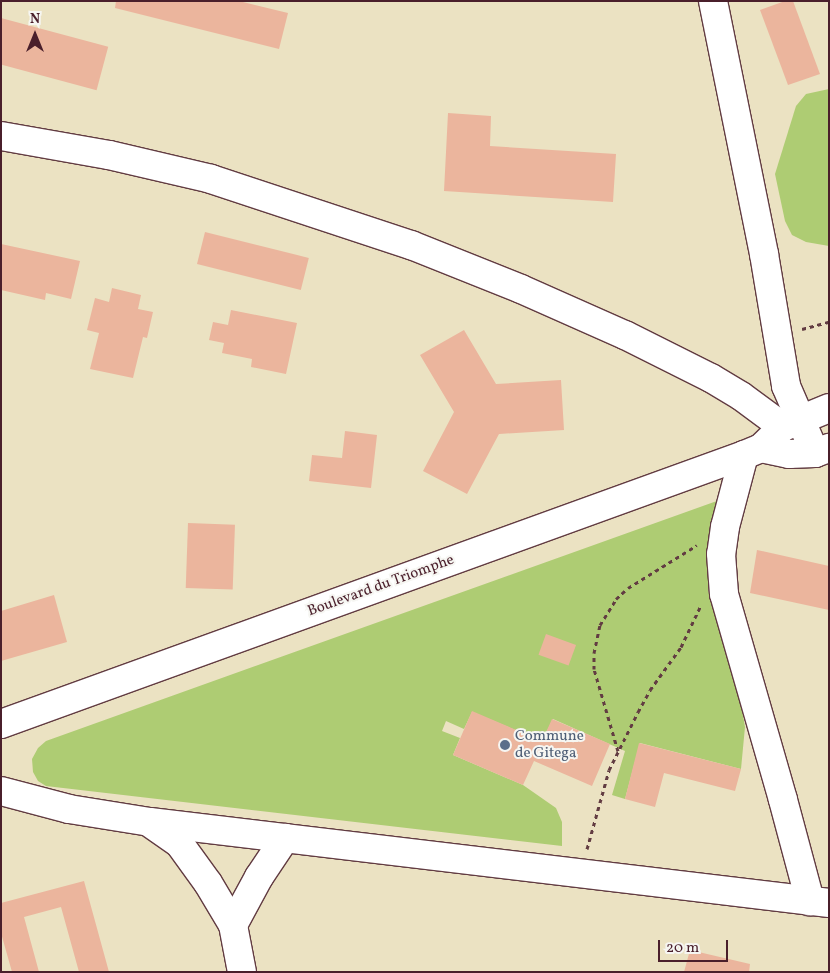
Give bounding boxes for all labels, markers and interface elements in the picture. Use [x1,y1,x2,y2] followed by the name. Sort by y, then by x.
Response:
[10,10,60,60] north arrow
[30,10,40,29] text: N
[305,551,457,621] street label: Boulevard du Triomphe
[515,727,584,762] place label: Commune de Gitega
[499,739,511,751] marker: Commune de Gitega
[660,930,730,962] scale bar
[666,938,699,959] text: 20 m

